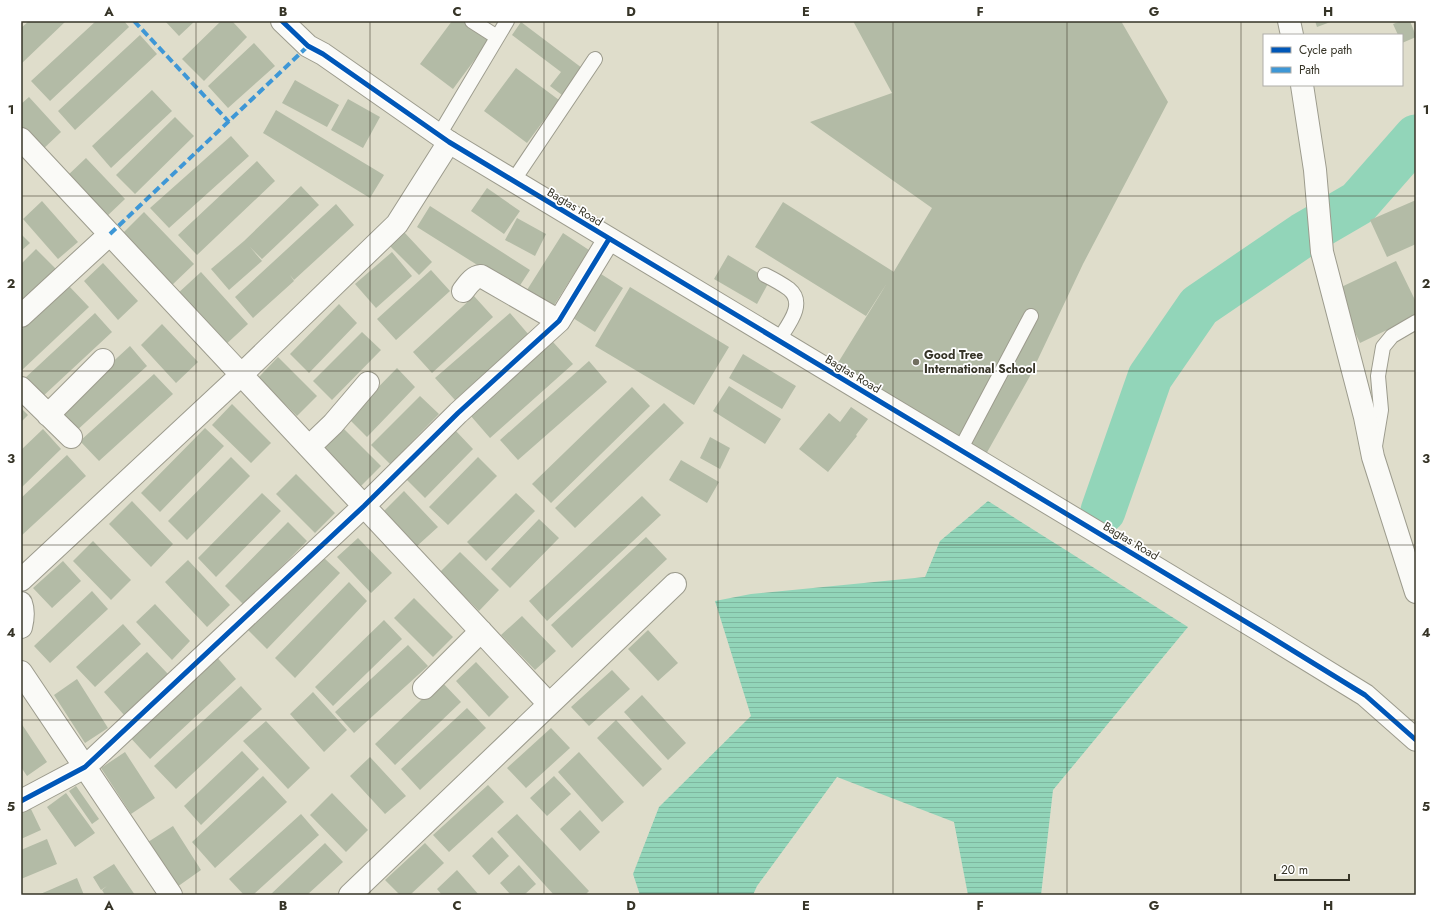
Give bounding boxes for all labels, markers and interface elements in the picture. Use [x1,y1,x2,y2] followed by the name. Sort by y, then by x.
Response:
[103,2,114,21] text: A
[279,2,288,21] text: B
[452,2,462,21] text: C
[626,2,636,21] text: D
[802,2,810,21] text: E
[976,2,984,21] text: F
[1149,2,1160,21] text: G
[1323,2,1333,21] text: H
[1263,34,1403,86] legend
[1299,41,1352,59] text: Cycle path
[1299,61,1320,79] text: Path
[8,100,14,119] text: 1
[1423,100,1429,119] text: 1
[544,183,606,231] street label: Bagtas Road
[7,274,15,293] text: 2
[1422,274,1430,293] text: 2
[924,346,1036,378] place label: Good Tree International School
[822,350,884,398] street label: Bagtas Road
[911,357,921,367] marker: Good Tree International School
[7,449,15,468] text: 3
[1422,449,1430,468] text: 3
[1100,517,1162,565] street label: Bagtas Road
[6,623,16,642] text: 4
[1421,623,1431,642] text: 4
[7,797,15,816] text: 5
[1422,797,1430,816] text: 5
[1275,856,1349,882] scale bar
[1281,861,1308,879] text: 20 m
[103,896,114,915] text: A
[279,896,288,915] text: B
[452,896,462,915] text: C
[626,896,636,915] text: D
[802,896,810,915] text: E
[976,896,984,915] text: F
[1149,896,1160,915] text: G
[1323,896,1333,915] text: H

